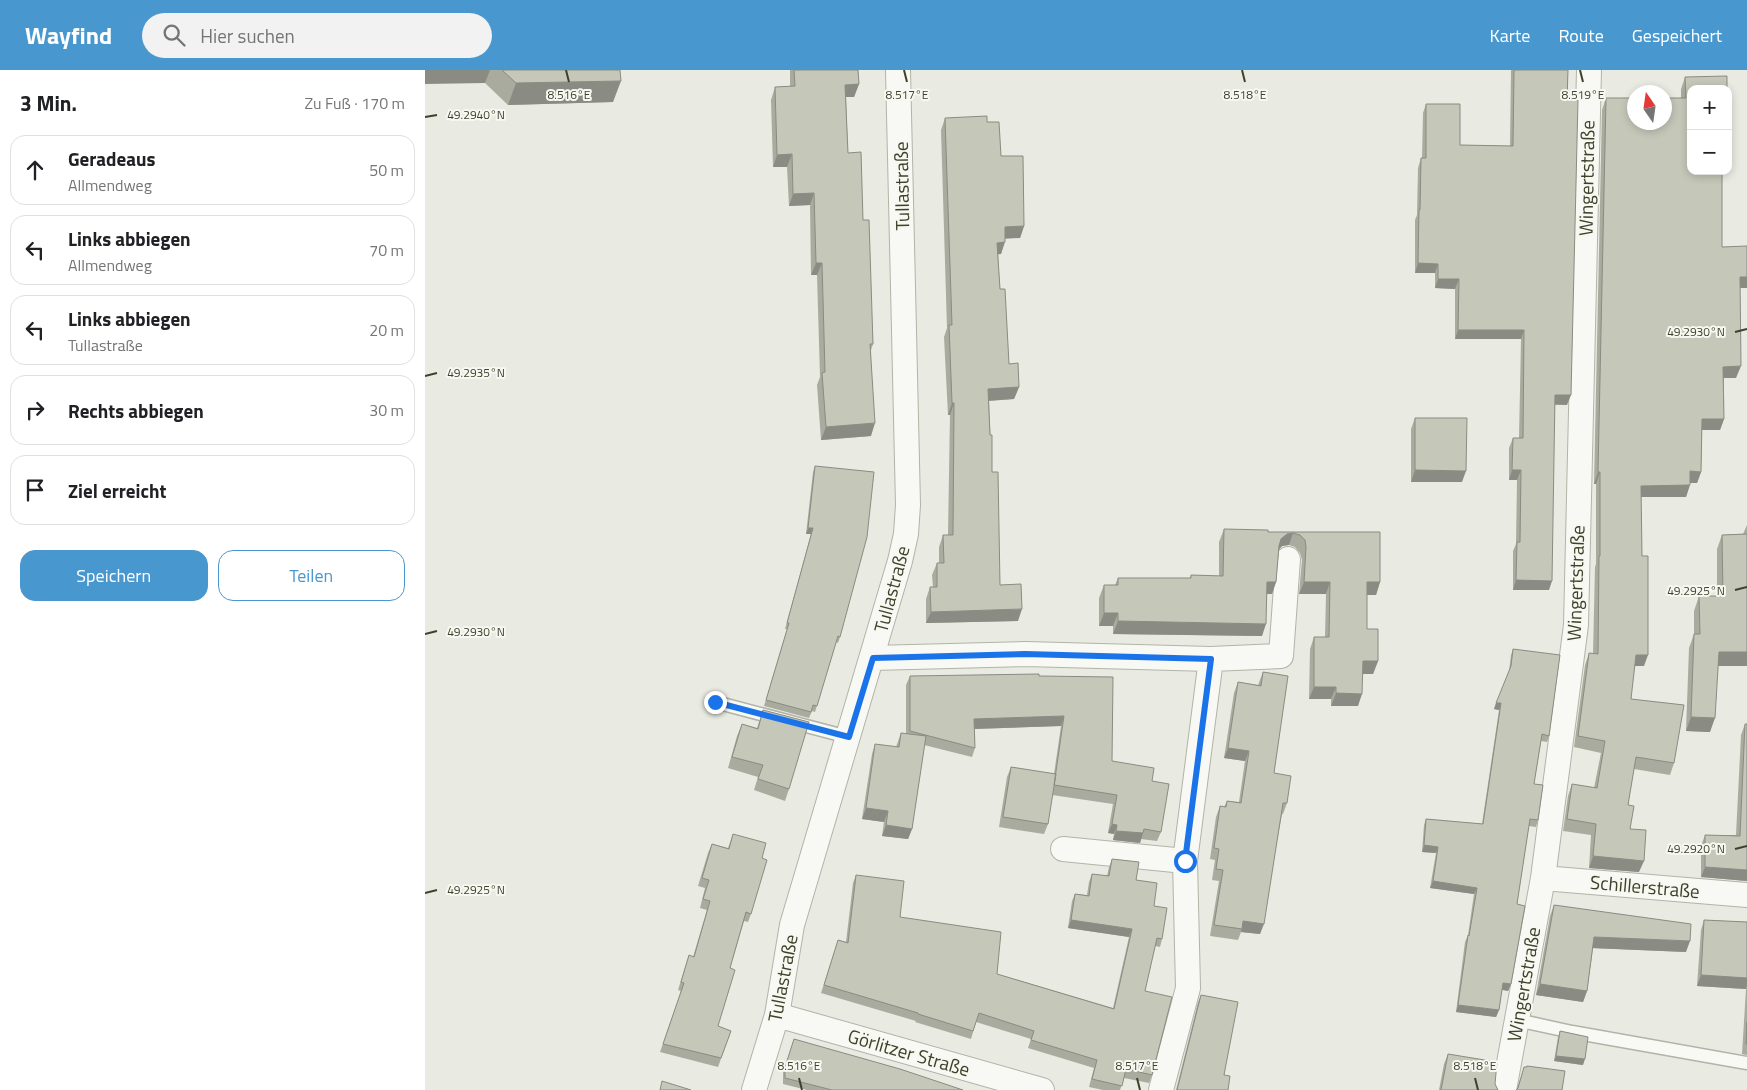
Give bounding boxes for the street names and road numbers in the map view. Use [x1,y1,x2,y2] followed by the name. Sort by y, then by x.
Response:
[1570,120,1602,236] street label: Wingertstraße
[886,141,916,231] street label: Tullastraße
[1558,525,1592,641] street label: Wingertstraße
[865,542,917,636] street label: Tullastraße
[1589,867,1701,905] street label: Schillerstraße
[1499,924,1547,1044] street label: Wingertstraße
[759,932,805,1024] street label: Tullastraße
[845,1021,973,1083] street label: Görlitzer Straße

